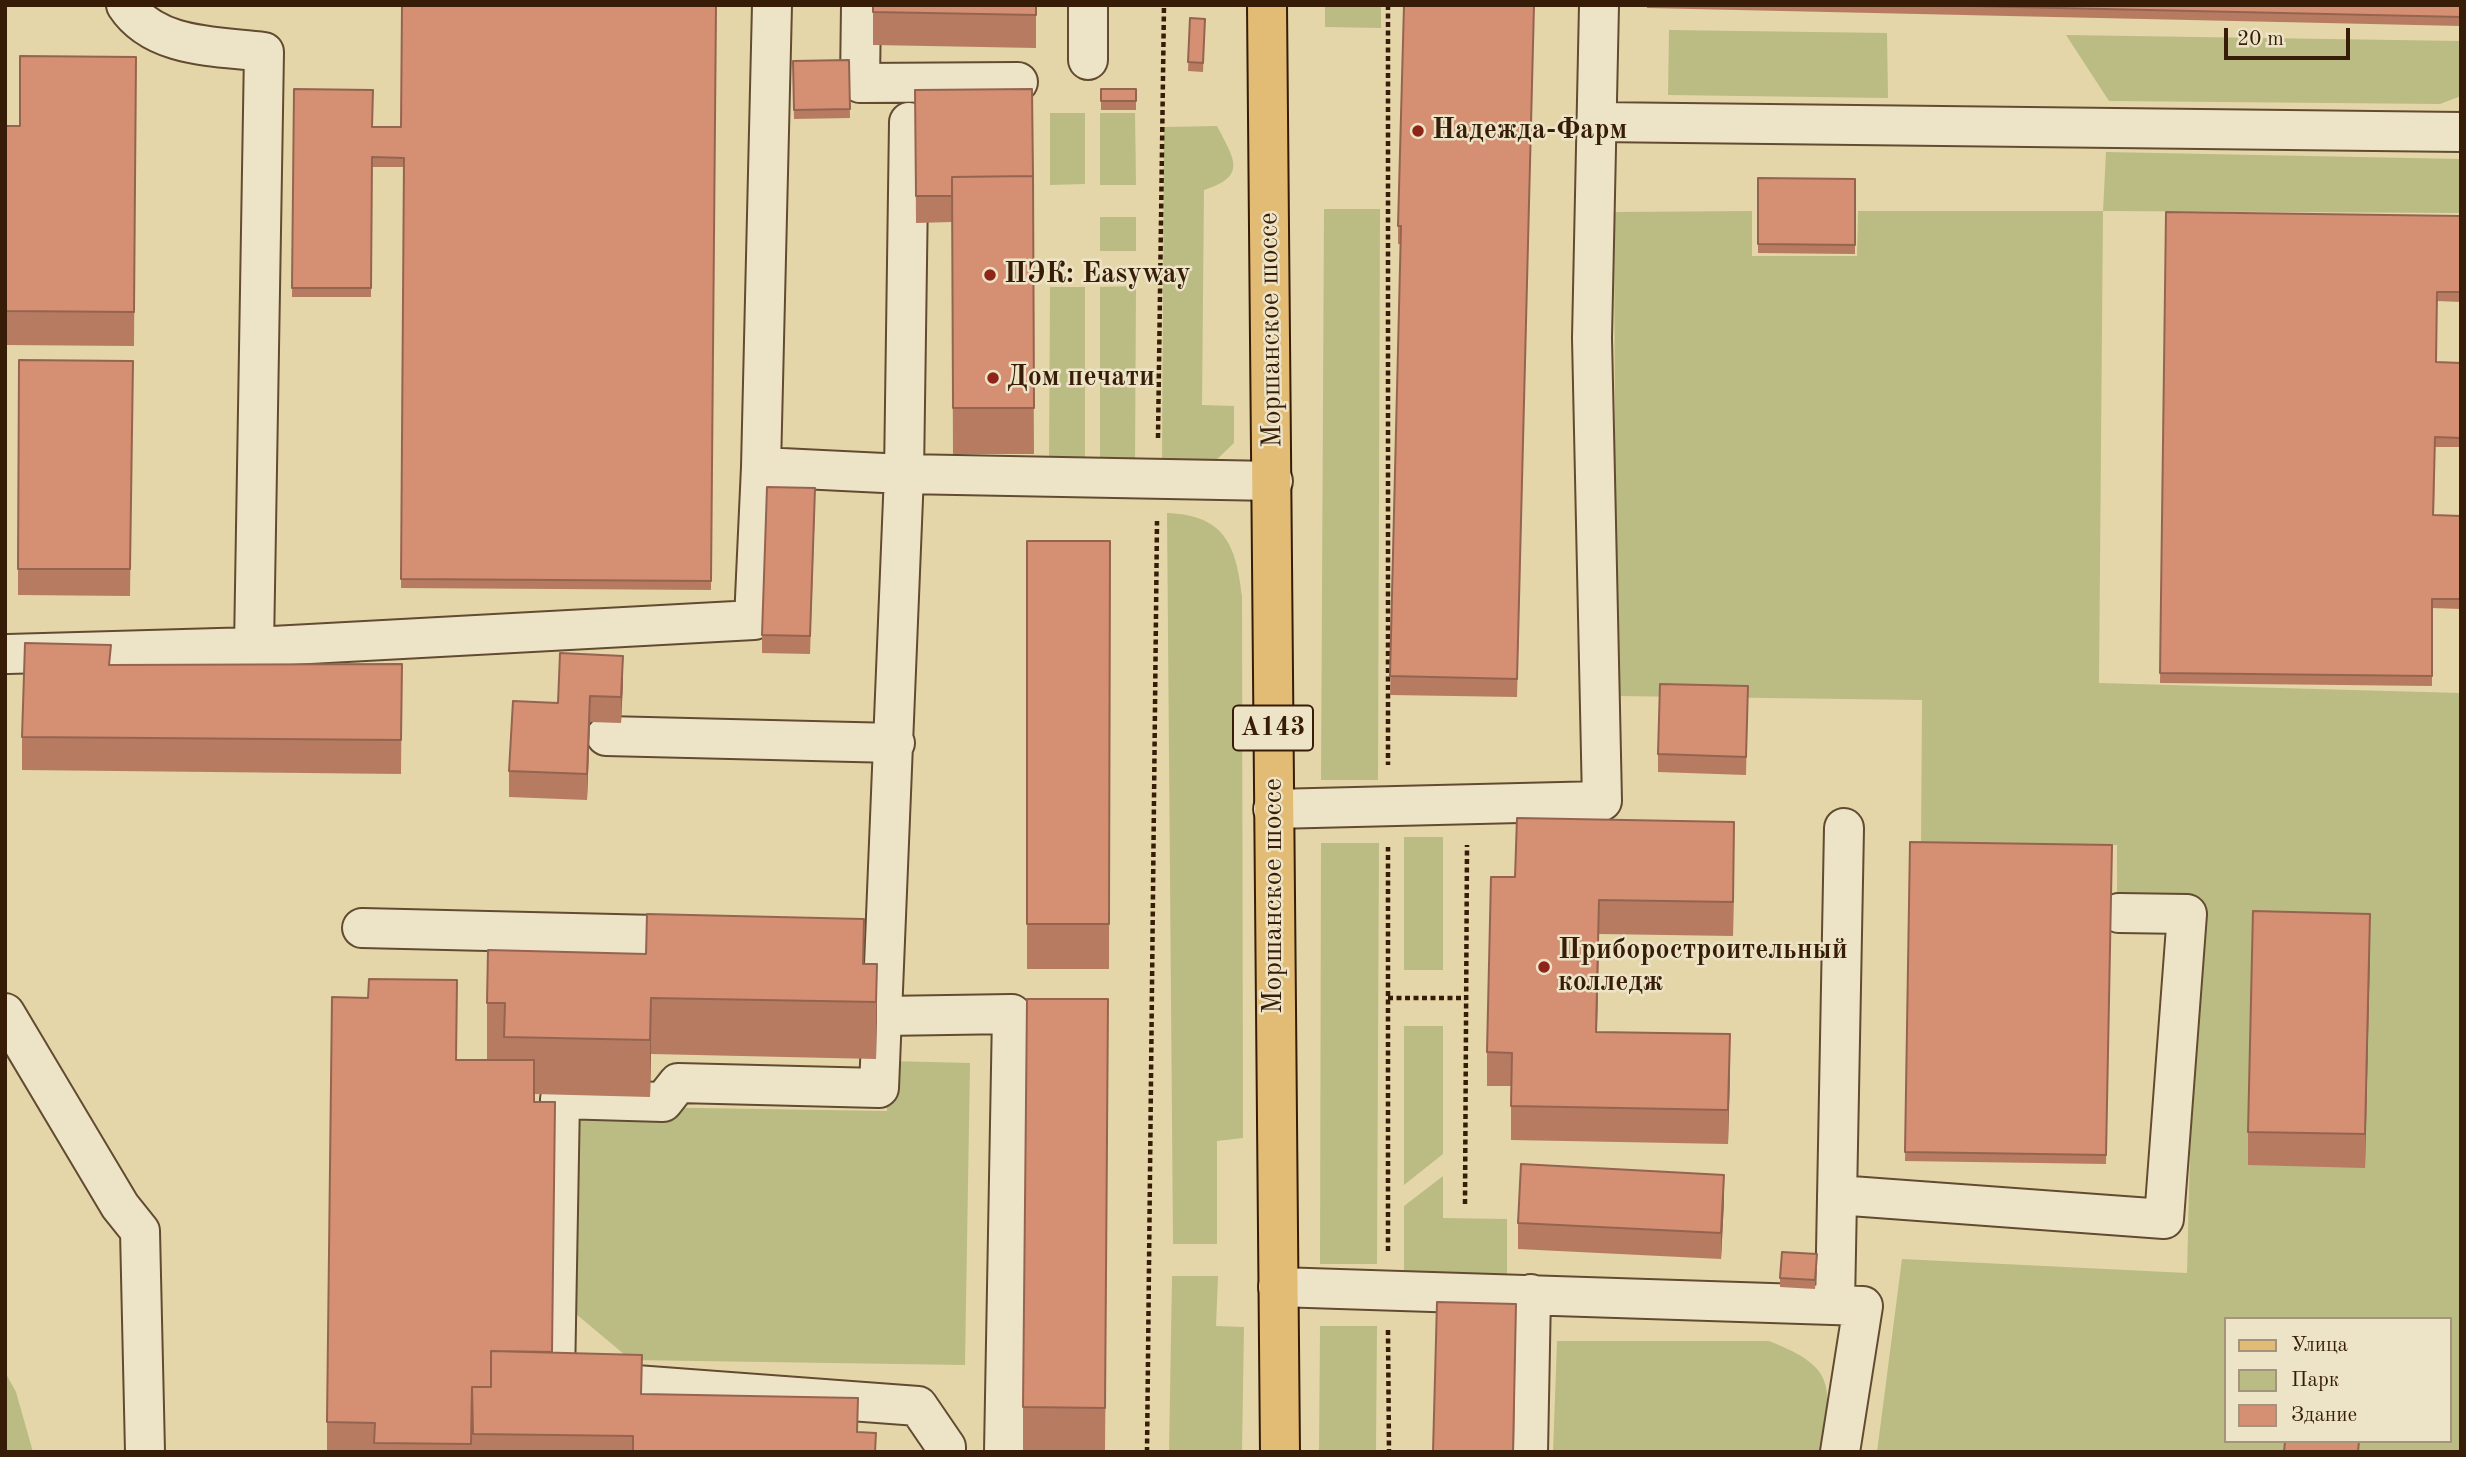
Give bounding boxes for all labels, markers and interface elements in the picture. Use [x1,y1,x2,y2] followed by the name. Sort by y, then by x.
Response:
[2228,14,2354,58] scale bar
[2237,29,2284,50] text: 20 m
[1432,114,1628,148] place label: Надежда-Фарм
[1410,123,1426,139] marker: Надежда-Фарм
[1252,212,1290,448] street label: Моршанское шоссе
[1004,258,1191,292] place label: ПЭК: Easyway
[982,267,998,283] marker: ПЭК: Easyway
[1007,361,1155,395] place label: Дом печати
[985,370,1001,386] marker: Дом печати
[1233,706,1313,750] road number: А143
[1257,778,1291,1014] street label: Моршанское шоссе
[1558,934,1848,1000] place label: Приборостроительный колледж
[1536,959,1552,975] marker: Приборостроительный колледж
[2224,1317,2452,1443] legend
[2291,1335,2348,1356] text: Улица
[2291,1370,2339,1391] text: Парк
[2291,1405,2357,1426] text: Здание

